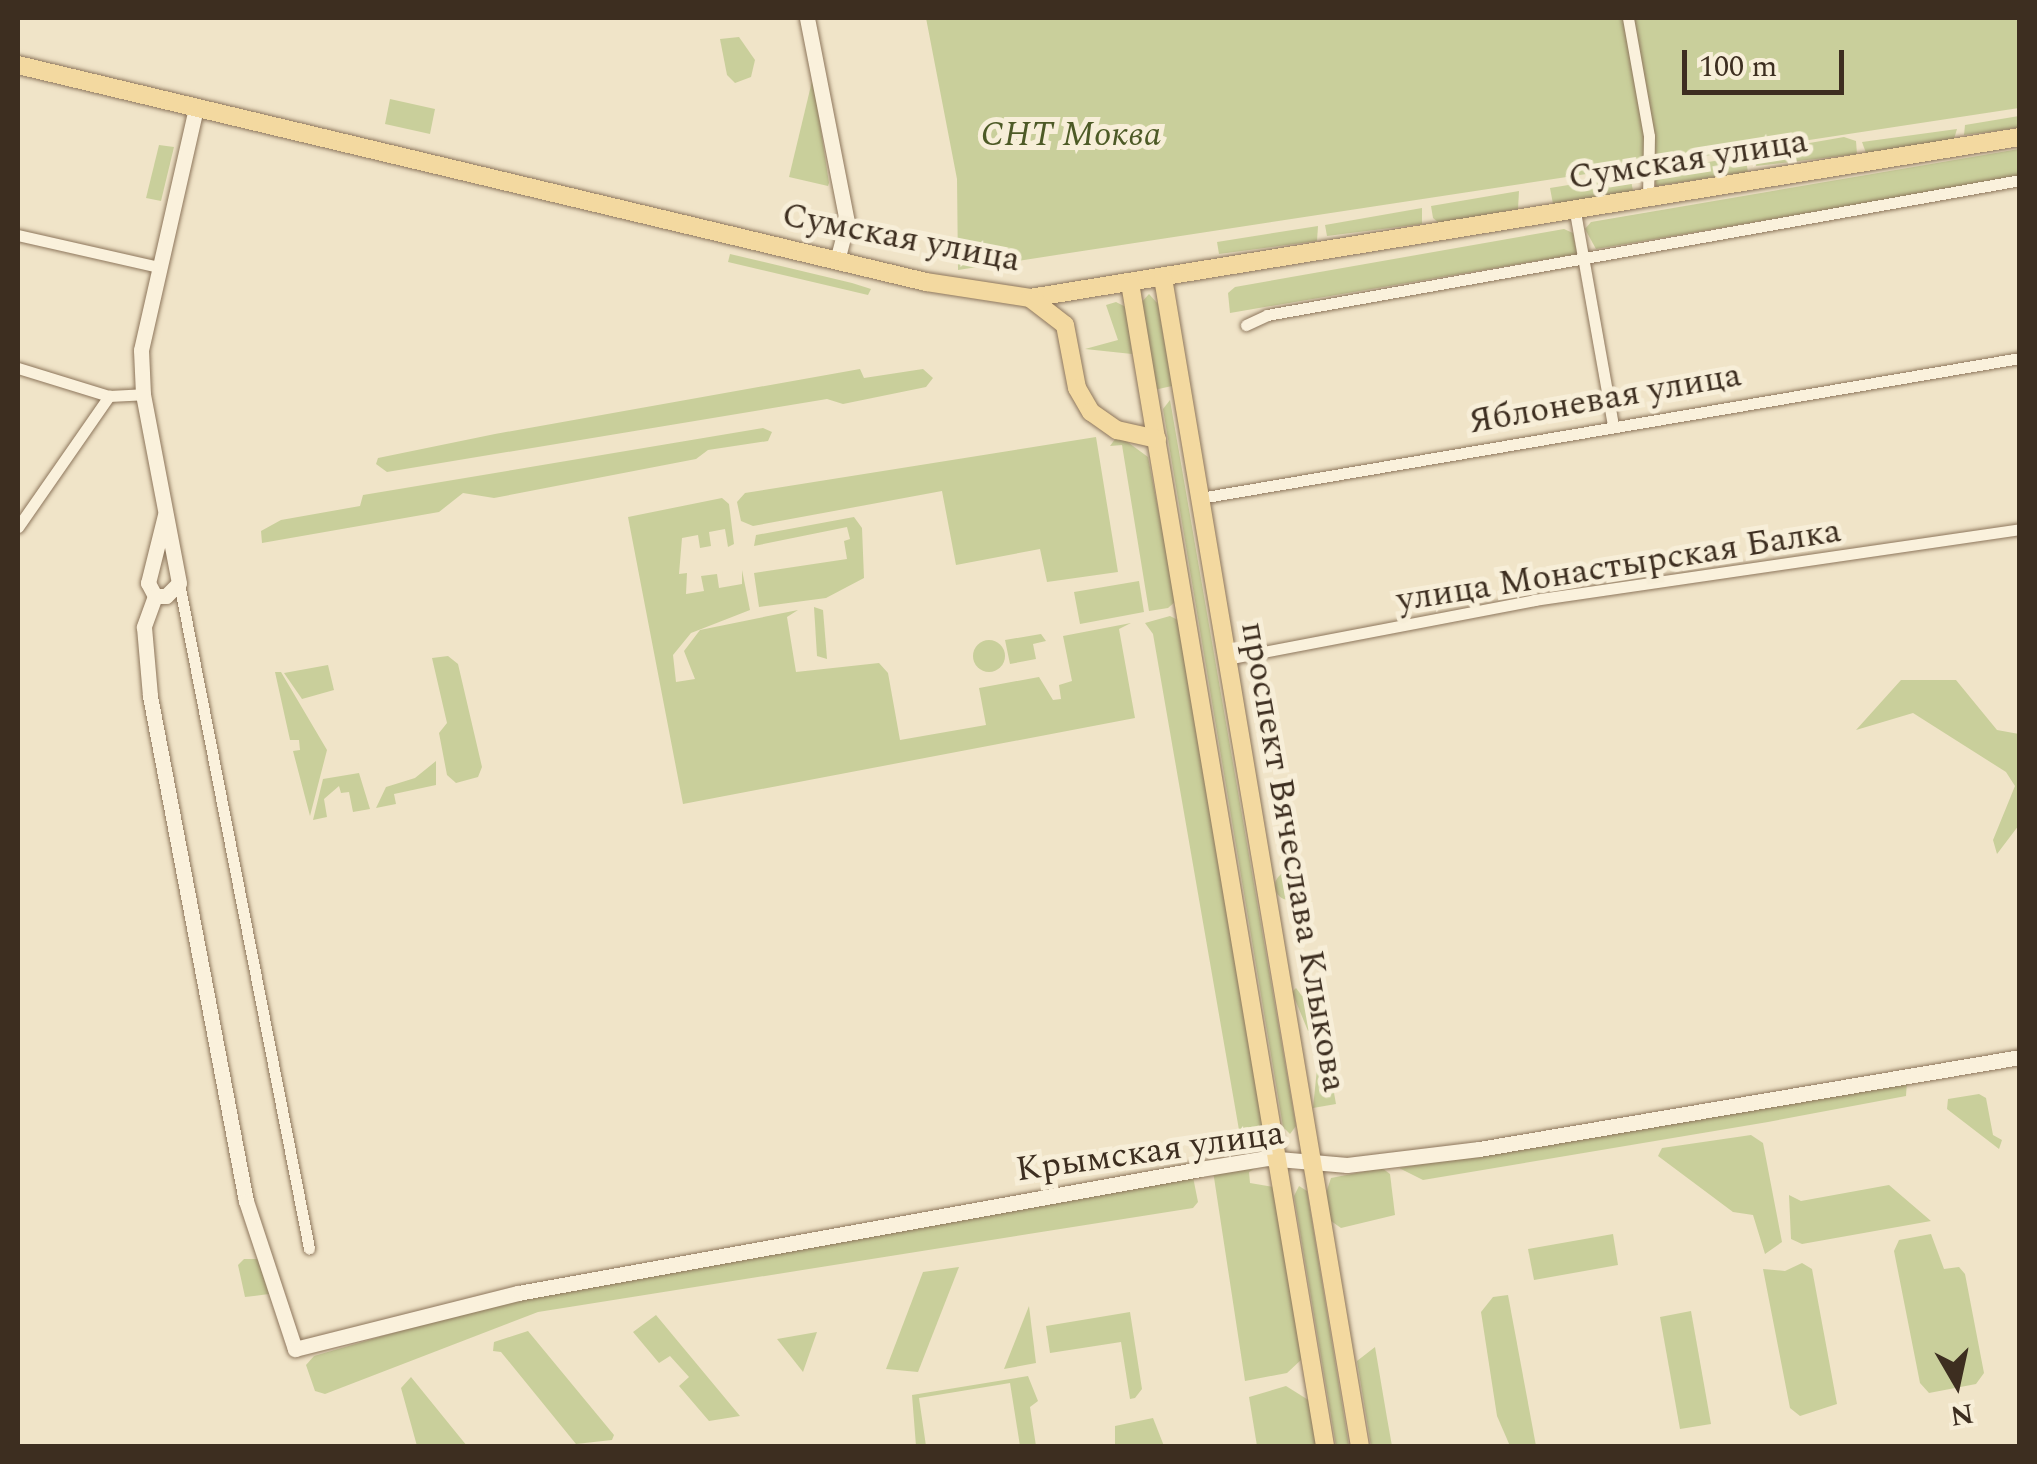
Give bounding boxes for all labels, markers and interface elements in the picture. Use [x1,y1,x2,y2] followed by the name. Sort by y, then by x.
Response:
[1687,30,1850,92] scale bar
[1699,44,1777,90] text: 100 m
[981,114,1161,156] park label: СНТ Моква
[1565,120,1811,200] street label: Сумская улица
[778,194,1024,282] street label: Сумская улица
[1465,354,1745,444] street label: Яблоневая улица
[1394,510,1844,622] street label: улица Монастырская Балка
[1231,619,1355,1095] street label: проспект Вячеслава Клыкова
[1013,1112,1287,1192] street label: Крымская улица
[1907,1334,2007,1434] north arrow
[1947,1391,1976,1437] text: N

